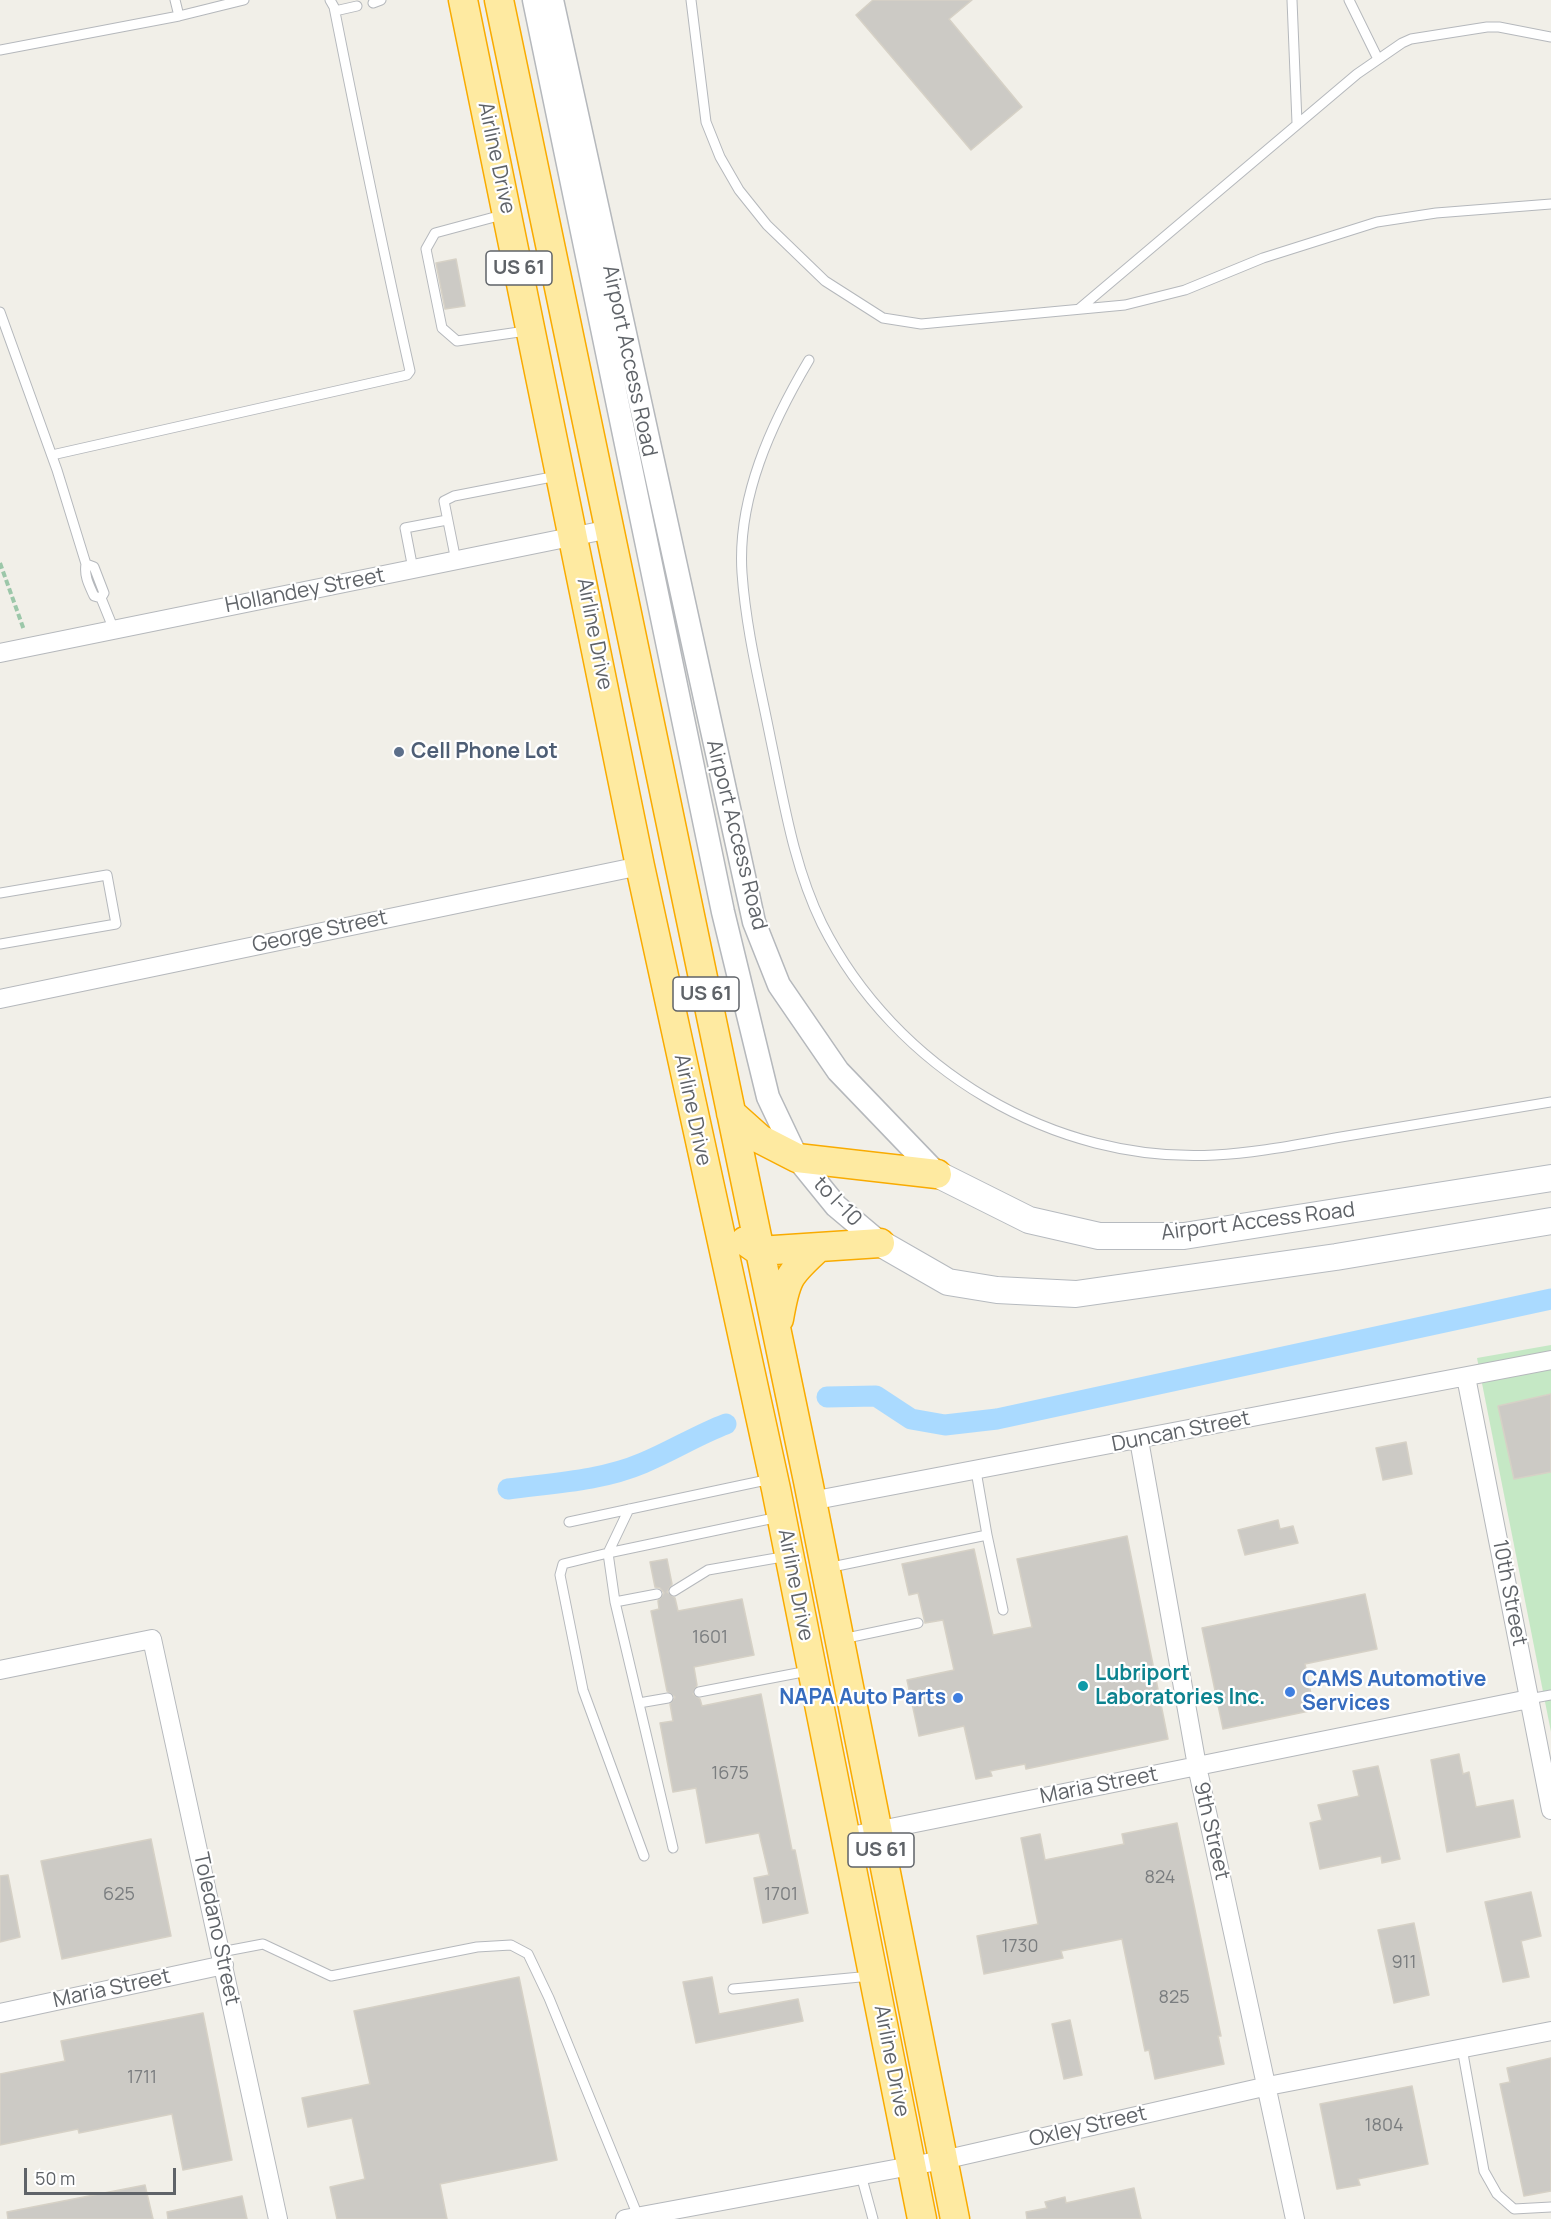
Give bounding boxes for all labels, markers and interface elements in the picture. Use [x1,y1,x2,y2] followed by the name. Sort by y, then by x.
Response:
[472,100,520,216] street label: Airline Drive
[486,251,552,285] road number: US 61
[596,263,662,459] street label: Airport Access Road
[223,563,387,619] street label: Hollandey Street
[571,576,617,692] street label: Airline Drive
[700,737,772,933] street label: Airport Access Road
[411,739,558,765] place label: Cell Phone Lot
[392,745,406,759] marker: Cell Phone Lot
[250,905,390,959] street label: George Street
[673,977,739,1011] road number: US 61
[668,1052,716,1168] street label: Airline Drive
[807,1172,867,1232] street label: to I-10
[1160,1198,1356,1246] street label: Airport Access Road
[1110,1406,1252,1458] street label: Duncan Street
[772,1527,818,1643] street label: Airline Drive
[1486,1538,1532,1648] street label: 10th Street
[692,1627,728,1649] house number: 1601
[1095,1661,1265,1711] place label: Lubriport Laboratories Inc.
[1302,1667,1486,1717] place label: CAMS Automotive Services
[1076,1679,1090,1693] marker: Lubriport Laboratories Inc.
[779,1685,946,1711] place label: NAPA Auto Parts
[1283,1685,1297,1699] marker: CAMS Automotive Services
[951,1691,965,1705] marker: NAPA Auto Parts
[1038,1762,1160,1810] street label: Maria Street
[711,1763,749,1785] house number: 1675
[1187,1780,1235,1882] street label: 9th Street
[848,1833,914,1867] road number: US 61
[188,1850,244,2008] street label: Toledano Street
[1145,1867,1175,1889] house number: 824
[103,1884,135,1906] house number: 625
[764,1884,798,1906] house number: 1701
[1002,1936,1038,1958] house number: 1730
[1391,1952,1417,1974] house number: 911
[51,1964,173,2014] street label: Maria Street
[1158,1987,1190,2009] house number: 825
[868,2003,914,2119] street label: Airline Drive
[127,2067,157,2089] house number: 1711
[1027,2101,1149,2153] street label: Oxley Street
[1364,2115,1404,2137] house number: 1804
[27,2156,178,2194] scale bar
[35,2166,75,2190] text: 50 m

